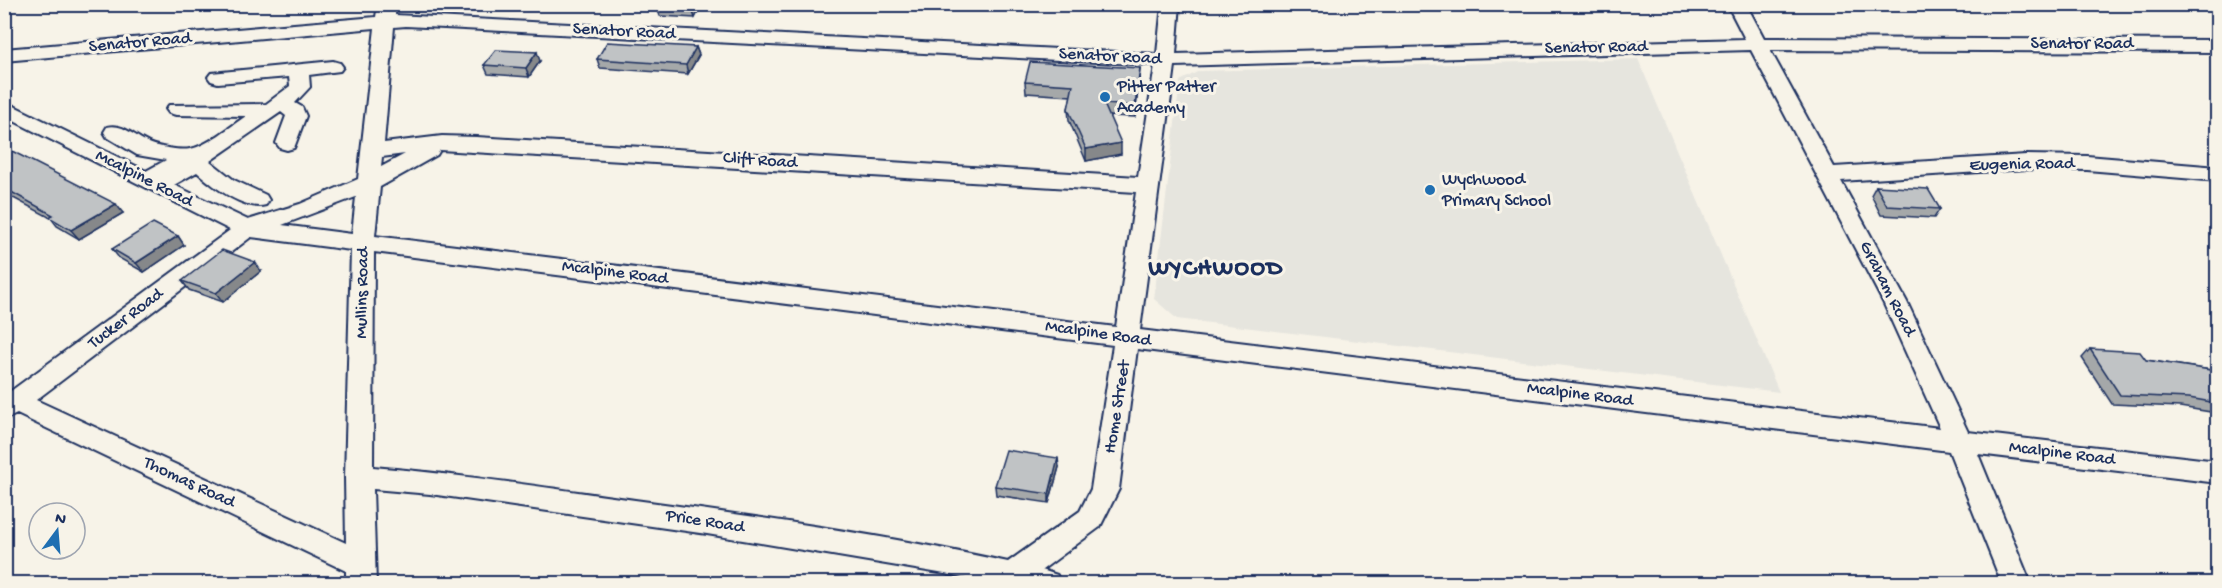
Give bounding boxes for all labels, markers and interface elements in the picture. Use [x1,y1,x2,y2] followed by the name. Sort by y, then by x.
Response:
[572,19,677,45] street label: Senator Road
[88,28,194,58] street label: Senator Road
[2031,34,2135,55] street label: Senator Road
[1544,37,1649,59] street label: Senator Road
[1058,44,1163,70] street label: Senator Road
[1116,77,1217,119] place label: Pitter Patter Academy
[1098,90,1112,104] marker: Pitter Patter Academy
[92,145,198,213] street label: Mcalpine Road
[722,148,799,174] street label: Clift Road
[1969,154,2076,176] street label: Eugenia Road
[1441,170,1551,212] place label: Wychwood Primary School
[1423,183,1437,197] marker: Wychwood Primary School
[1854,238,1921,341] street label: Graham Road
[352,246,374,339] street label: Mullins Road
[1147,255,1284,284] district label: WYCHWOOD
[561,256,671,290] street label: Mcalpine Road
[83,283,169,355] street label: Tucker Road
[1044,316,1154,352] street label: Mcalpine Road
[1100,357,1136,455] street label: Home Street
[1526,378,1636,412] street label: Mcalpine Road
[2008,437,2118,471] street label: Mcalpine Road
[139,452,240,514] street label: Thomas Road
[27,501,87,561] north arrow
[663,505,747,539] street label: Price Road
[53,509,68,531] text: N

